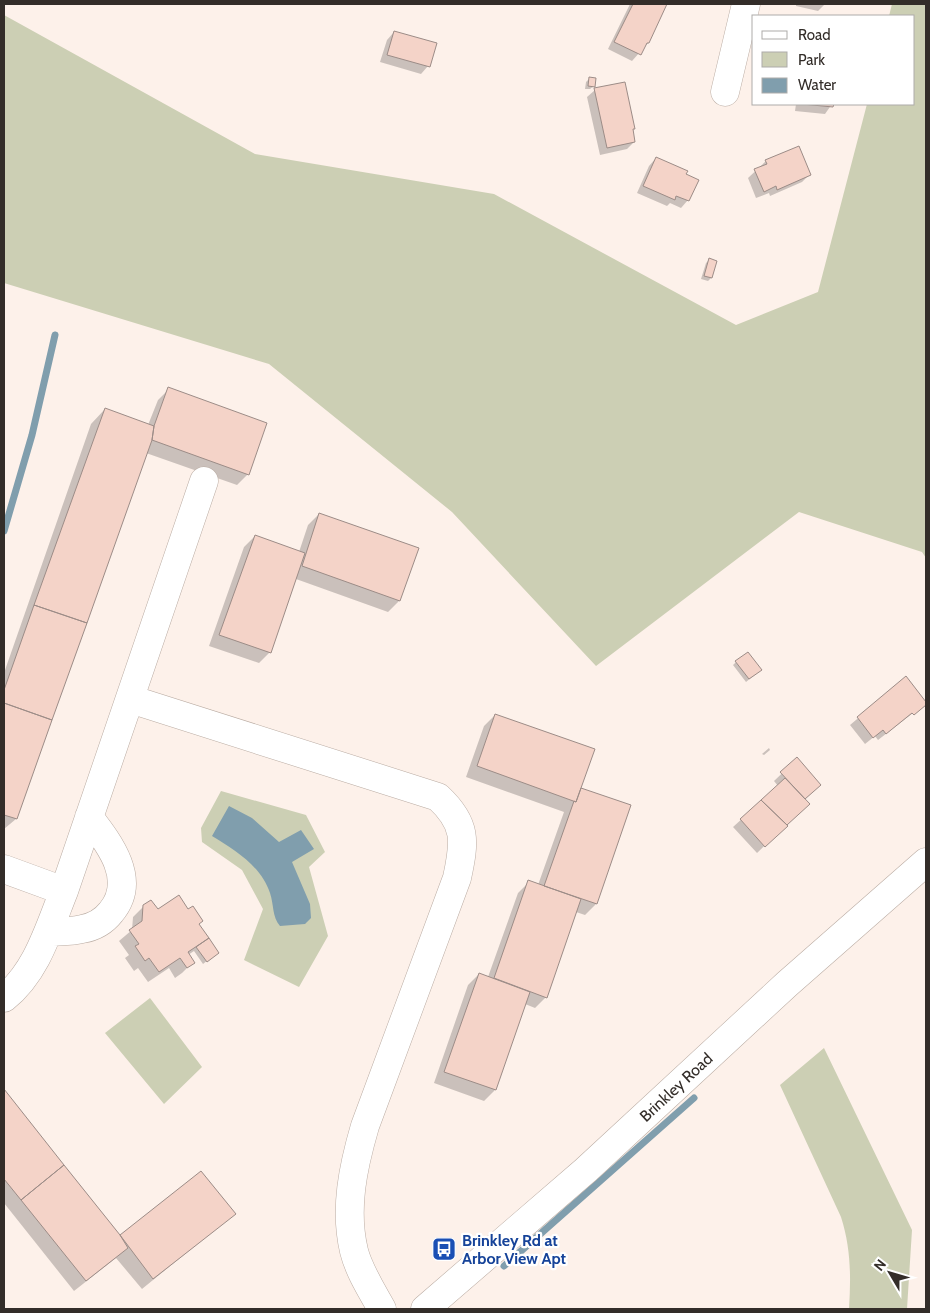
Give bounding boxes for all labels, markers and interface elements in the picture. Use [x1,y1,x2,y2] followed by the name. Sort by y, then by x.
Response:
[752,15,915,105] legend
[798,26,831,44] text: Road
[798,51,825,69] text: Park
[798,76,836,94] text: Water
[636,1049,716,1126] street label: Brinkley Road
[462,1231,567,1268] place label: Brinkley Rd at Arbor View Apt
[431,1236,457,1262] bus stop icon: Brinkley Rd at Arbor View Apt
[865,1248,915,1298] north arrow
[870,1256,890,1274] text: N

